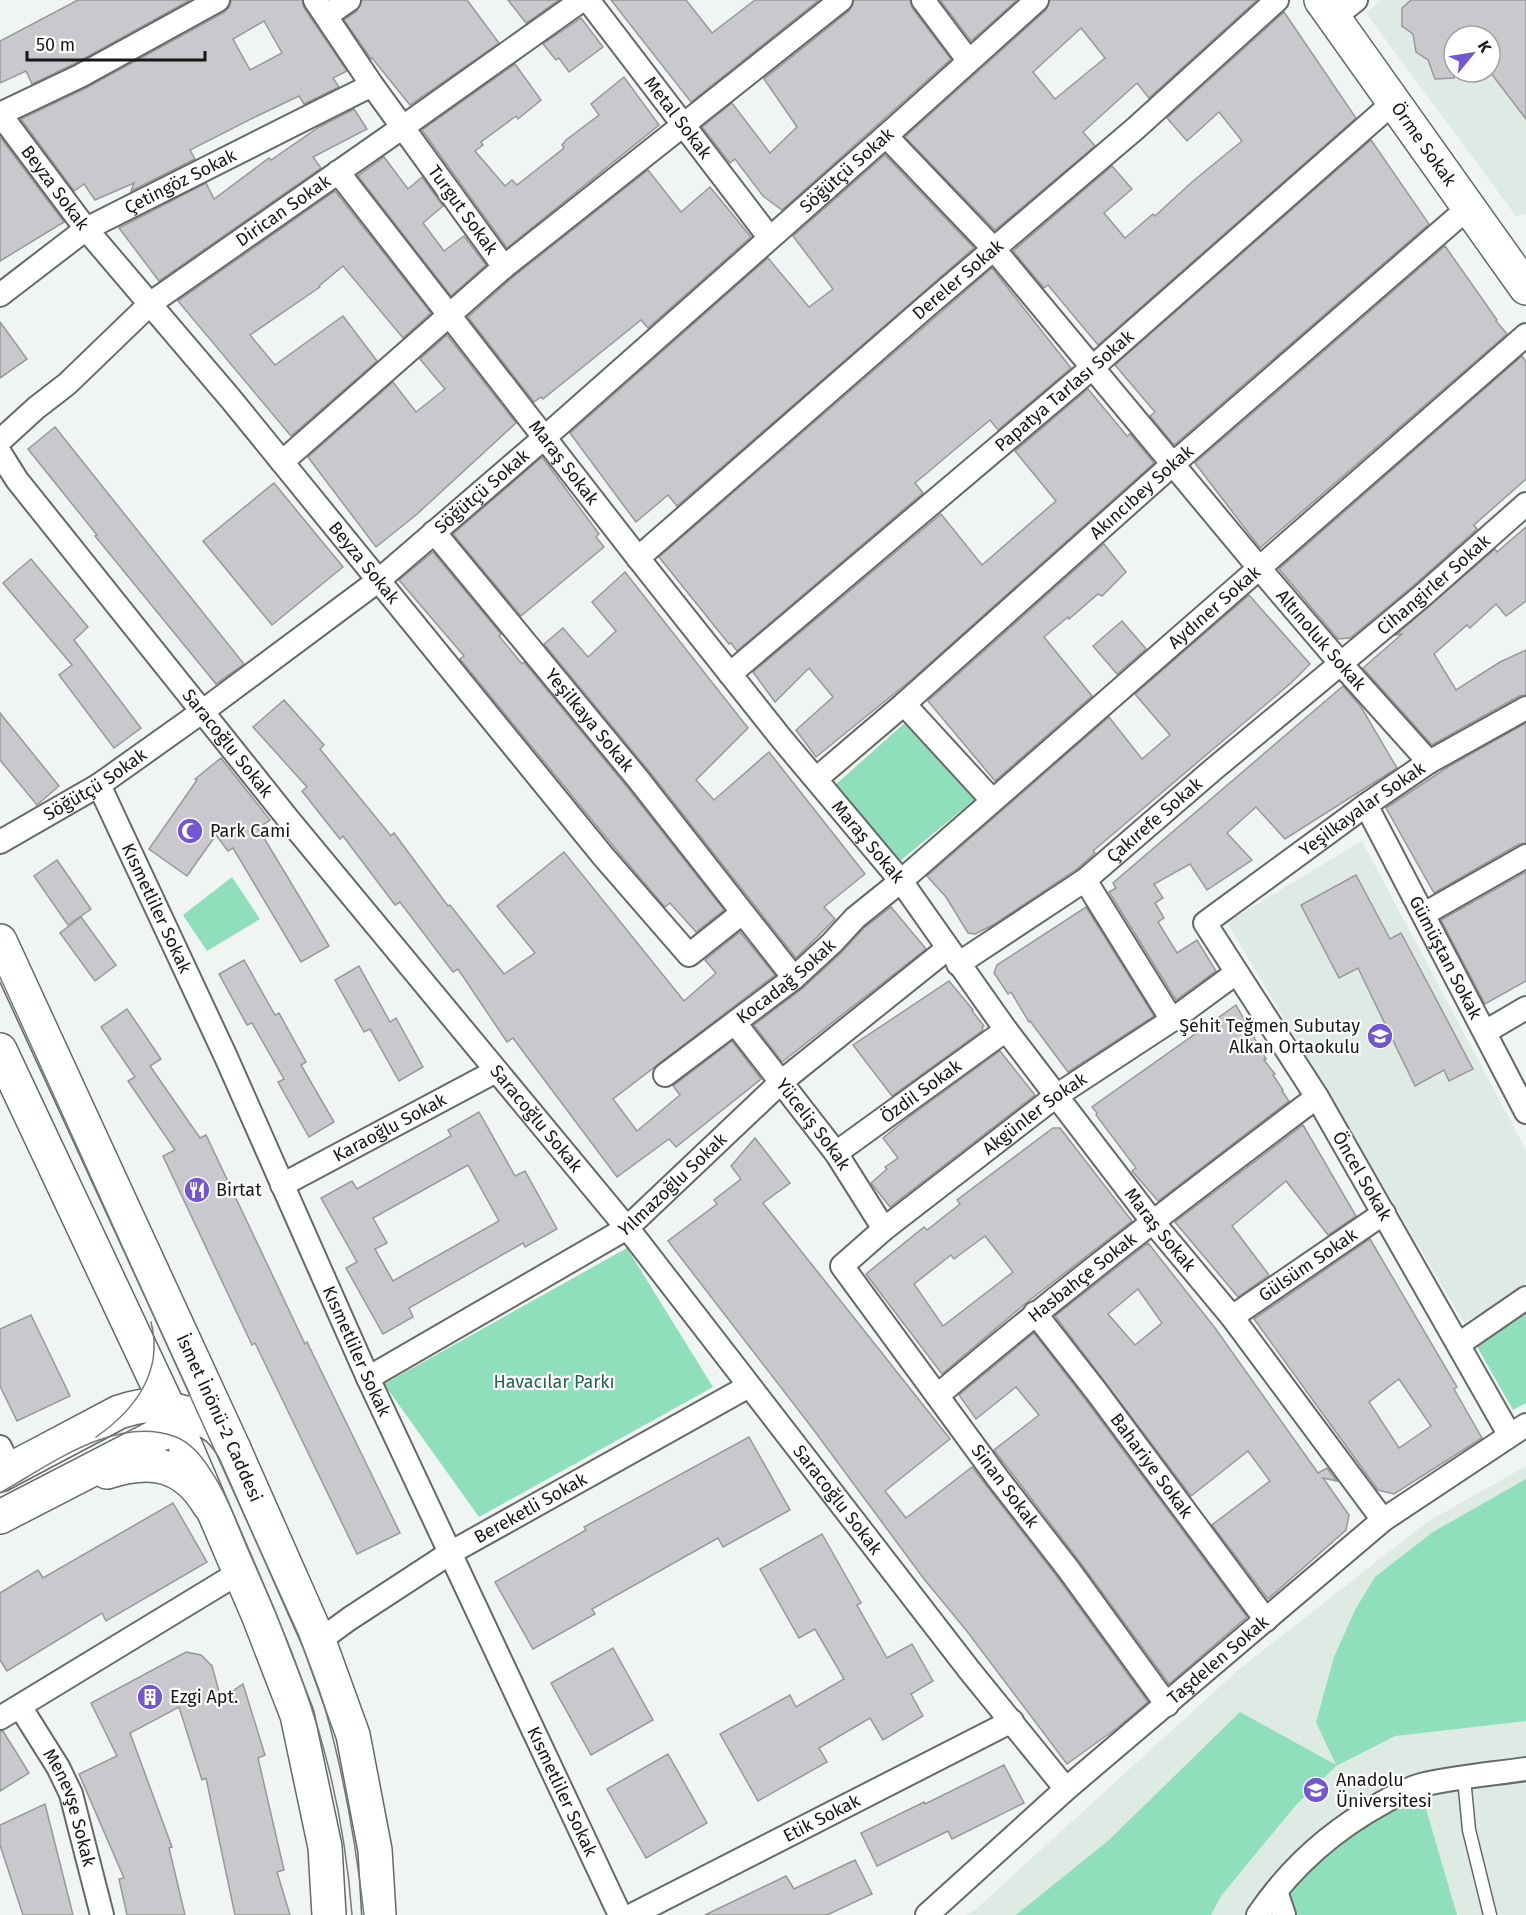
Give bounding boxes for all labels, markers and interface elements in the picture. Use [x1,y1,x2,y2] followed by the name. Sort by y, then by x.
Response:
[27,24,206,62] scale bar
[1442,24,1502,84] north arrow
[36,34,75,56] text: 50 m
[1474,38,1496,57] text: K
[639,72,717,164] street label: Metal Sokak
[1386,98,1461,191] street label: Örme Sokak
[795,123,899,218] street label: Söğütçü Sokak
[16,141,94,235] street label: Beyza Sokak
[121,144,240,219] street label: Çetingöz Sokak
[423,161,503,260] street label: Turgut Sokak
[232,170,335,251] street label: Dirican Sokak
[908,234,1008,325] street label: Dereler Sokak
[990,325,1139,456] street label: Papatya Tarlası Sokak
[524,416,604,510] street label: Maraş Sokak
[1085,440,1199,544] street label: Akıncıbey Sokak
[430,444,534,538] street label: Söğütçü Sokak
[324,517,405,609] street label: Beyza Sokak
[1372,529,1495,640] street label: Cihangirler Sokak
[1164,561,1266,654] street label: Aydıner Sokak
[1271,585,1371,696] street label: Altınoluk Sokak
[540,664,639,777] street label: Yeşilkaya Sokak
[178,685,278,803] street label: Saracoğlu Sokak
[39,743,152,826] street label: Söğütçü Sokak
[1295,756,1430,861] street label: Yeşilkayalar Sokak
[1102,772,1207,867] street label: Çakırefe Sokak
[827,796,909,888] street label: Maraş Sokak
[175,816,205,846] mosque icon: Park Cami
[210,820,290,842] place label: Park Cami
[117,840,197,977] street label: Kısmetliler Sokak
[1404,892,1487,1024] street label: Gümüştan Sokak
[732,934,841,1028] street label: Kocadağ Sokak
[1179,1015,1360,1058] place label: Şehit Teğmen Subutay Alkan Ortaokulu
[1365,1021,1395,1051] school or university icon: Şehit Teğmen Subutay Alkan Ortaokulu
[876,1054,966,1128] street label: Özdil Sokak
[485,1060,588,1177] street label: Saracoğlu Sokak
[978,1067,1092,1160] street label: Akgünler Sokak
[771,1074,855,1175] street label: Yüceliş Sokak
[329,1088,451,1167] street label: Karaoğlu Sokak
[1328,1127,1397,1225] street label: Öncel Sokak
[615,1128,732,1241] street label: Yılmazoğlu Sokak
[182,1175,212,1205] restaurant icon: Birtat
[216,1179,262,1201] place label: Birtat
[1120,1184,1201,1277] street label: Maraş Sokak
[1254,1223,1362,1306] street label: Gülsüm Sokak
[1023,1227,1141,1327] street label: Hasbahçe Sokak
[318,1282,396,1421] street label: Kısmetliler Sokak
[172,1331,267,1505] street label: İsmet İnönü-2 Caddesi
[494,1371,615,1393] park label: Havacılar Parkı
[1105,1409,1198,1523] street label: Bahariye Sokak
[966,1440,1044,1533] street label: Sinan Sokak
[788,1441,887,1560] street label: Saracoğlu Sokak
[470,1467,591,1548] street label: Bereketli Sokak
[1163,1610,1274,1709] street label: Taşdelen Sokak
[135,1682,165,1712] building icon: Ezgi Apt.
[170,1686,238,1708] place label: Ezgi Apt.
[522,1723,602,1861] street label: Kısmetliler Sokak
[38,1744,100,1870] street label: Menevşe Sokak
[1336,1769,1432,1812] place label: Anadolu Üniversitesi
[1301,1775,1331,1805] school or university icon: Anadolu Üniversitesi
[780,1789,864,1847] street label: Etik Sokak

